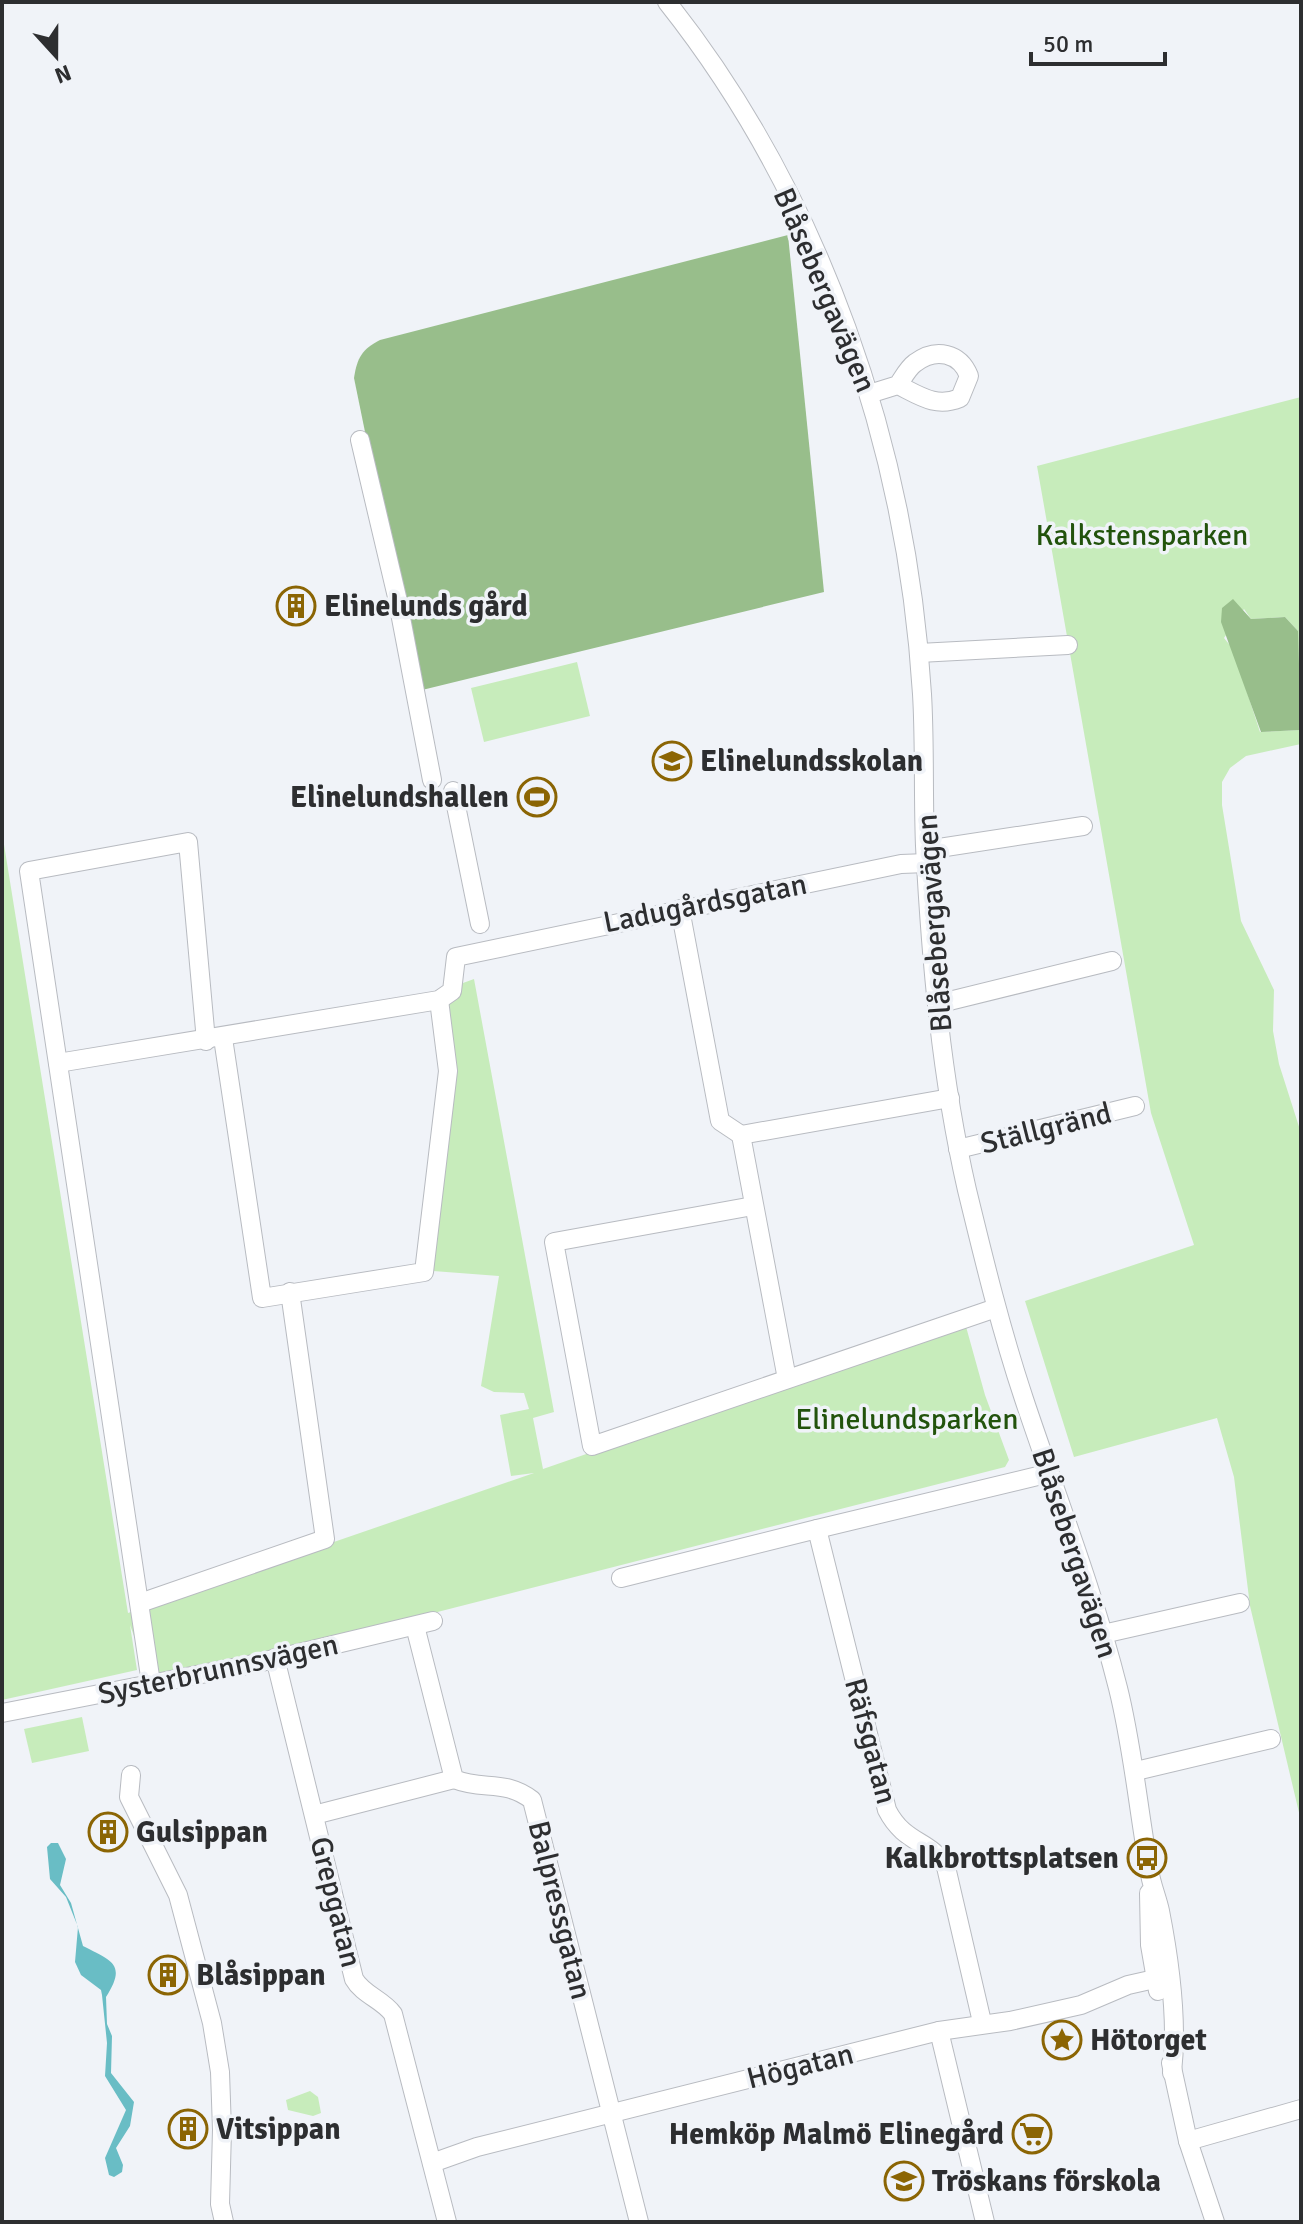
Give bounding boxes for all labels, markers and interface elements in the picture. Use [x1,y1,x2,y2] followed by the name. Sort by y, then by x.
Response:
[16,16,96,96] north arrow
[1031,16,1165,66] scale bar
[1043,29,1093,59] text: 50 m
[51,59,75,90] text: N
[765,182,884,398] street label: Blåsebergavägen
[1036,517,1248,554] park label: Kalkstensparken
[275,585,317,627] building icon: Elinelunds gård
[324,588,528,625] place label: Elinelunds gård
[651,740,693,782] school or university icon: Elinelundsskolan
[700,743,923,780] place label: Elinelundsskolan
[516,776,558,818] sports icon: Elinelundshallen
[290,779,509,816] place label: Elinelundshallen
[908,813,961,1033] street label: Blåsebergavägen
[600,866,810,941] street label: Ladugårdsgatan
[977,1094,1115,1163] street label: Ställgränd
[795,1401,1019,1438] park label: Elinelundsparken
[1023,1444,1126,1663] street label: Blåsebergavägen
[95,1626,342,1713] street label: Systerbrunnsvägen
[836,1674,905,1808] street label: Räfsgatan
[87,1811,129,1853] building icon: Gulsippan
[136,1814,268,1851] place label: Gulsippan
[519,1817,600,2003] street label: Balpressgatan
[301,1833,370,1971] street label: Grepgatan
[1126,1837,1168,1879] bus stop icon: Kalkbrottsplatsen
[884,1840,1119,1877] place label: Kalkbrottsplatsen
[147,1954,189,1996] building icon: Blåsippan
[196,1957,326,1994] place label: Blåsippan
[1041,2019,1083,2061] place icon: Hötorget
[1090,2022,1207,2059] place label: Hötorget
[743,2035,857,2098] street label: Högatan
[167,2108,209,2150] building icon: Vitsippan
[216,2111,341,2148] place label: Vitsippan
[1011,2113,1053,2155] supermarket icon: Hemköp Malmö Elinegård
[669,2116,1004,2153] place label: Hemköp Malmö Elinegård
[883,2160,925,2202] school or university icon: Tröskans förskola
[932,2163,1161,2200] place label: Tröskans förskola

